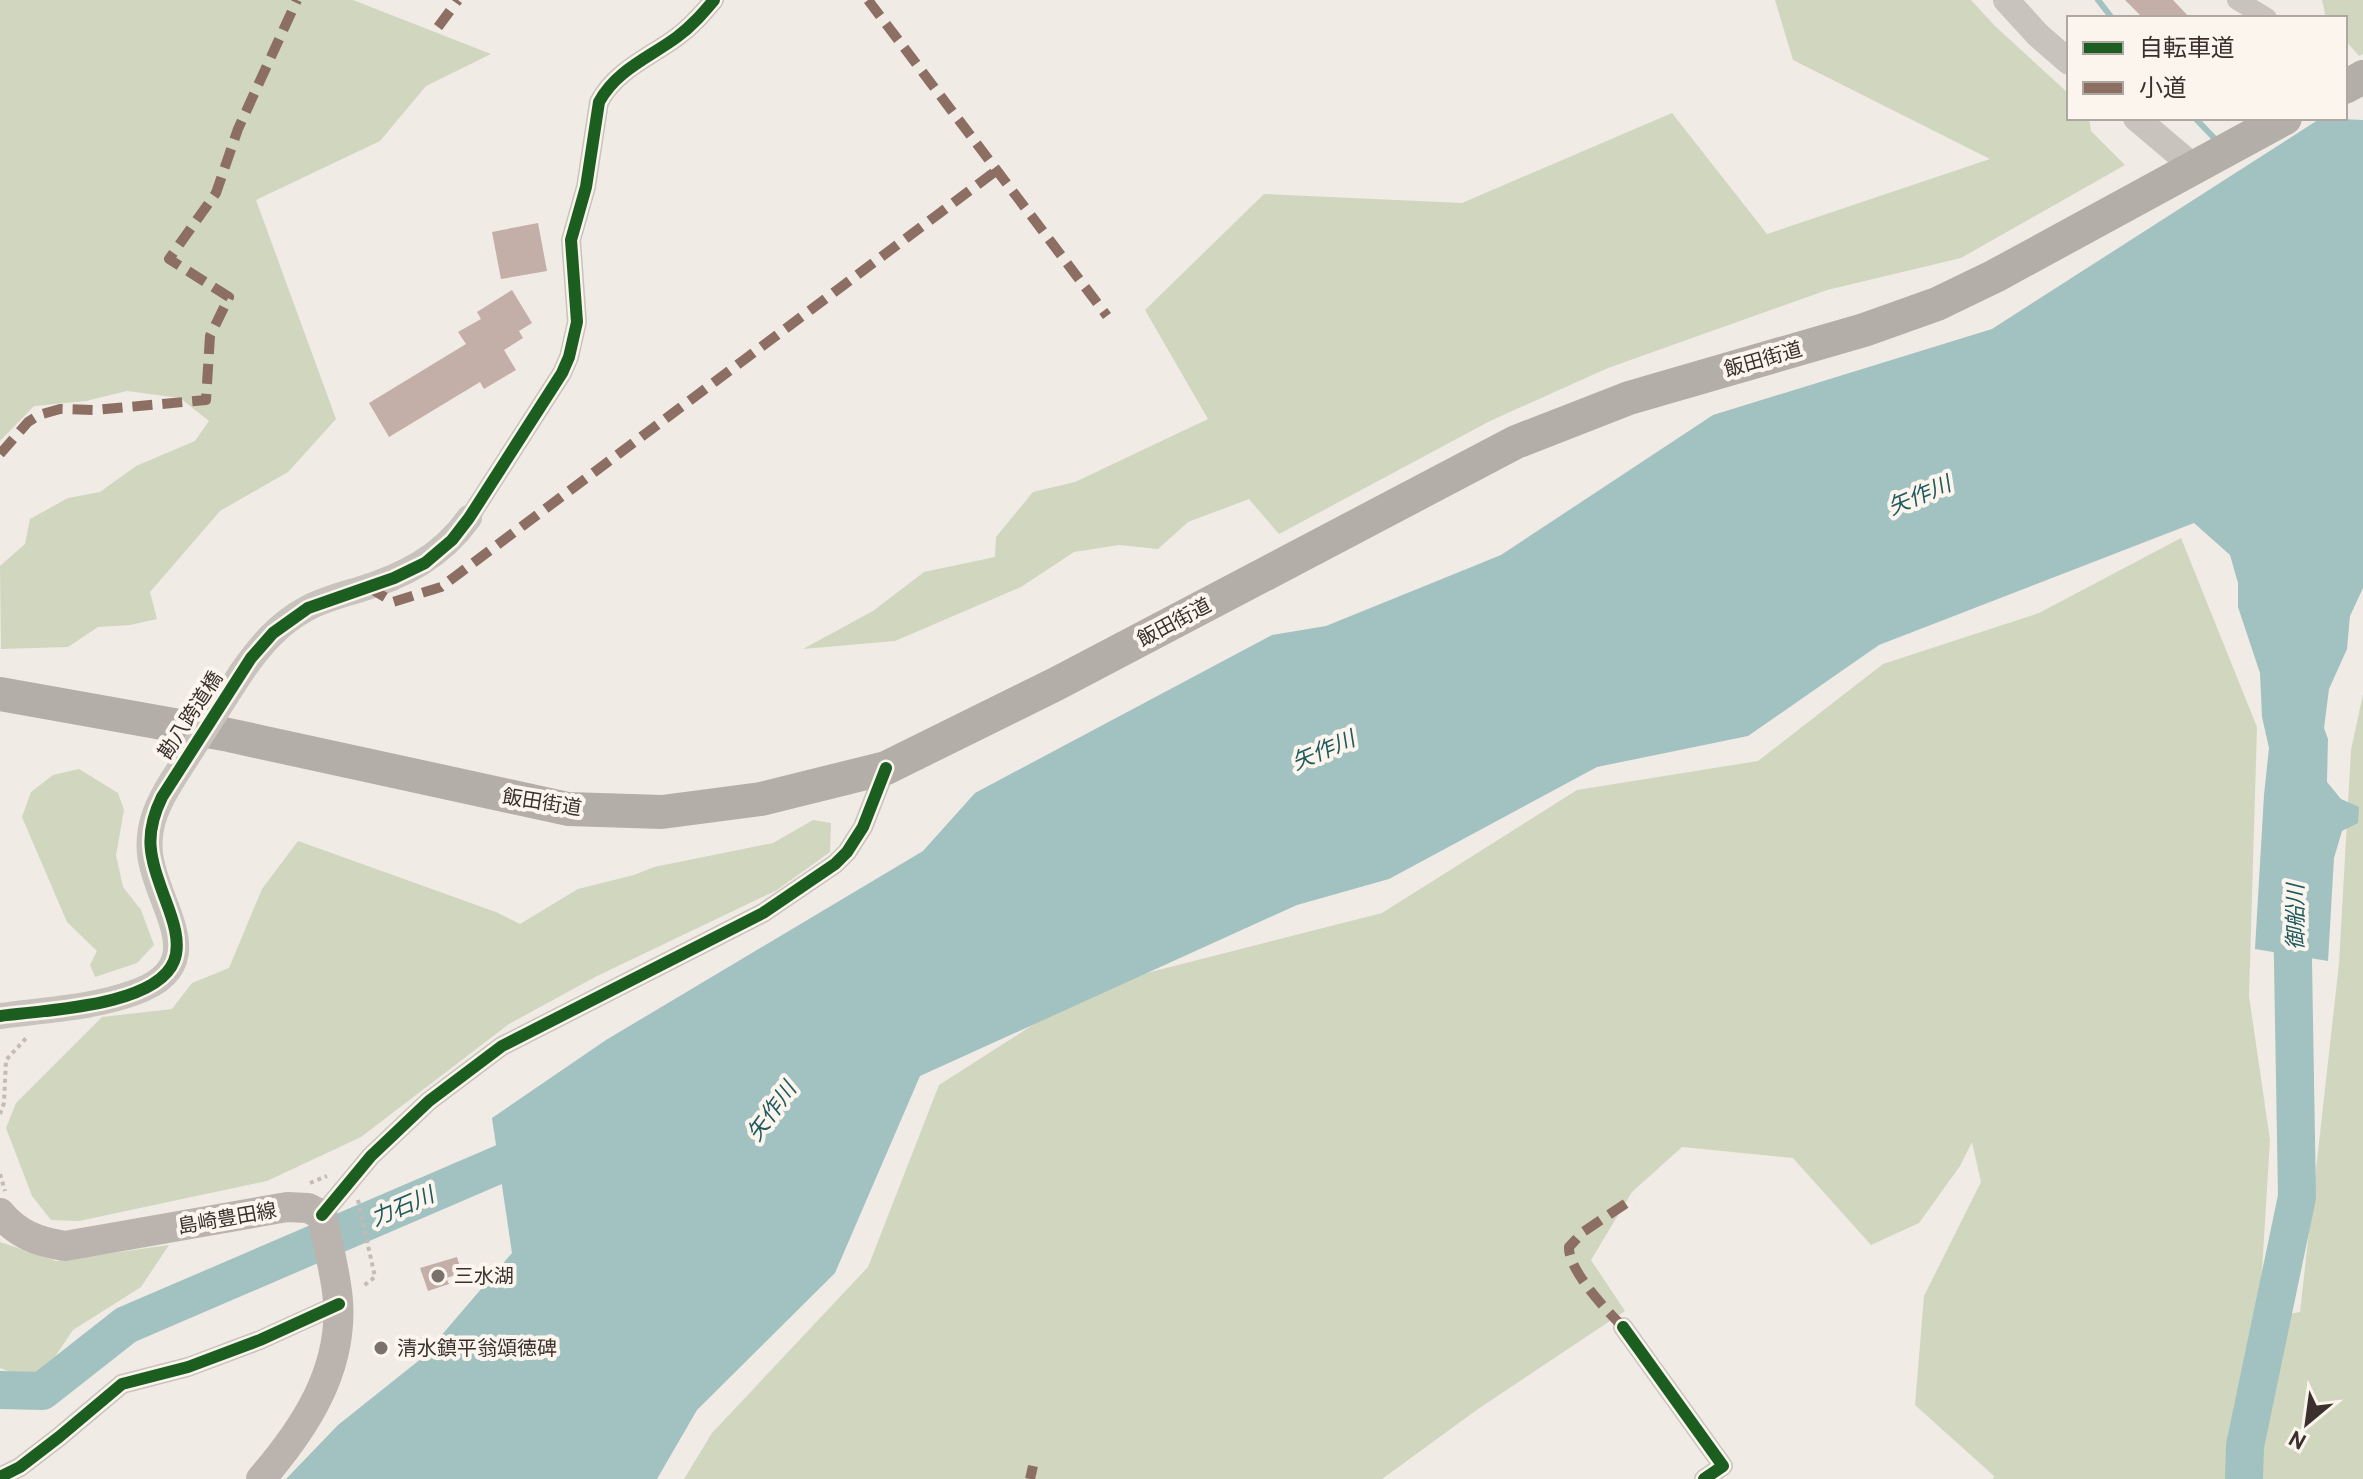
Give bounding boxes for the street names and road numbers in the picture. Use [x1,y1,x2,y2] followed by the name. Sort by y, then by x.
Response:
[1722,337,1806,384] street label: 飯田街道
[1134,594,1216,654] street label: 飯田街道
[154,667,230,765] street label: 勘八跨道橋
[500,785,583,823] street label: 飯田街道
[176,1198,279,1241] street label: 島崎豊田線

